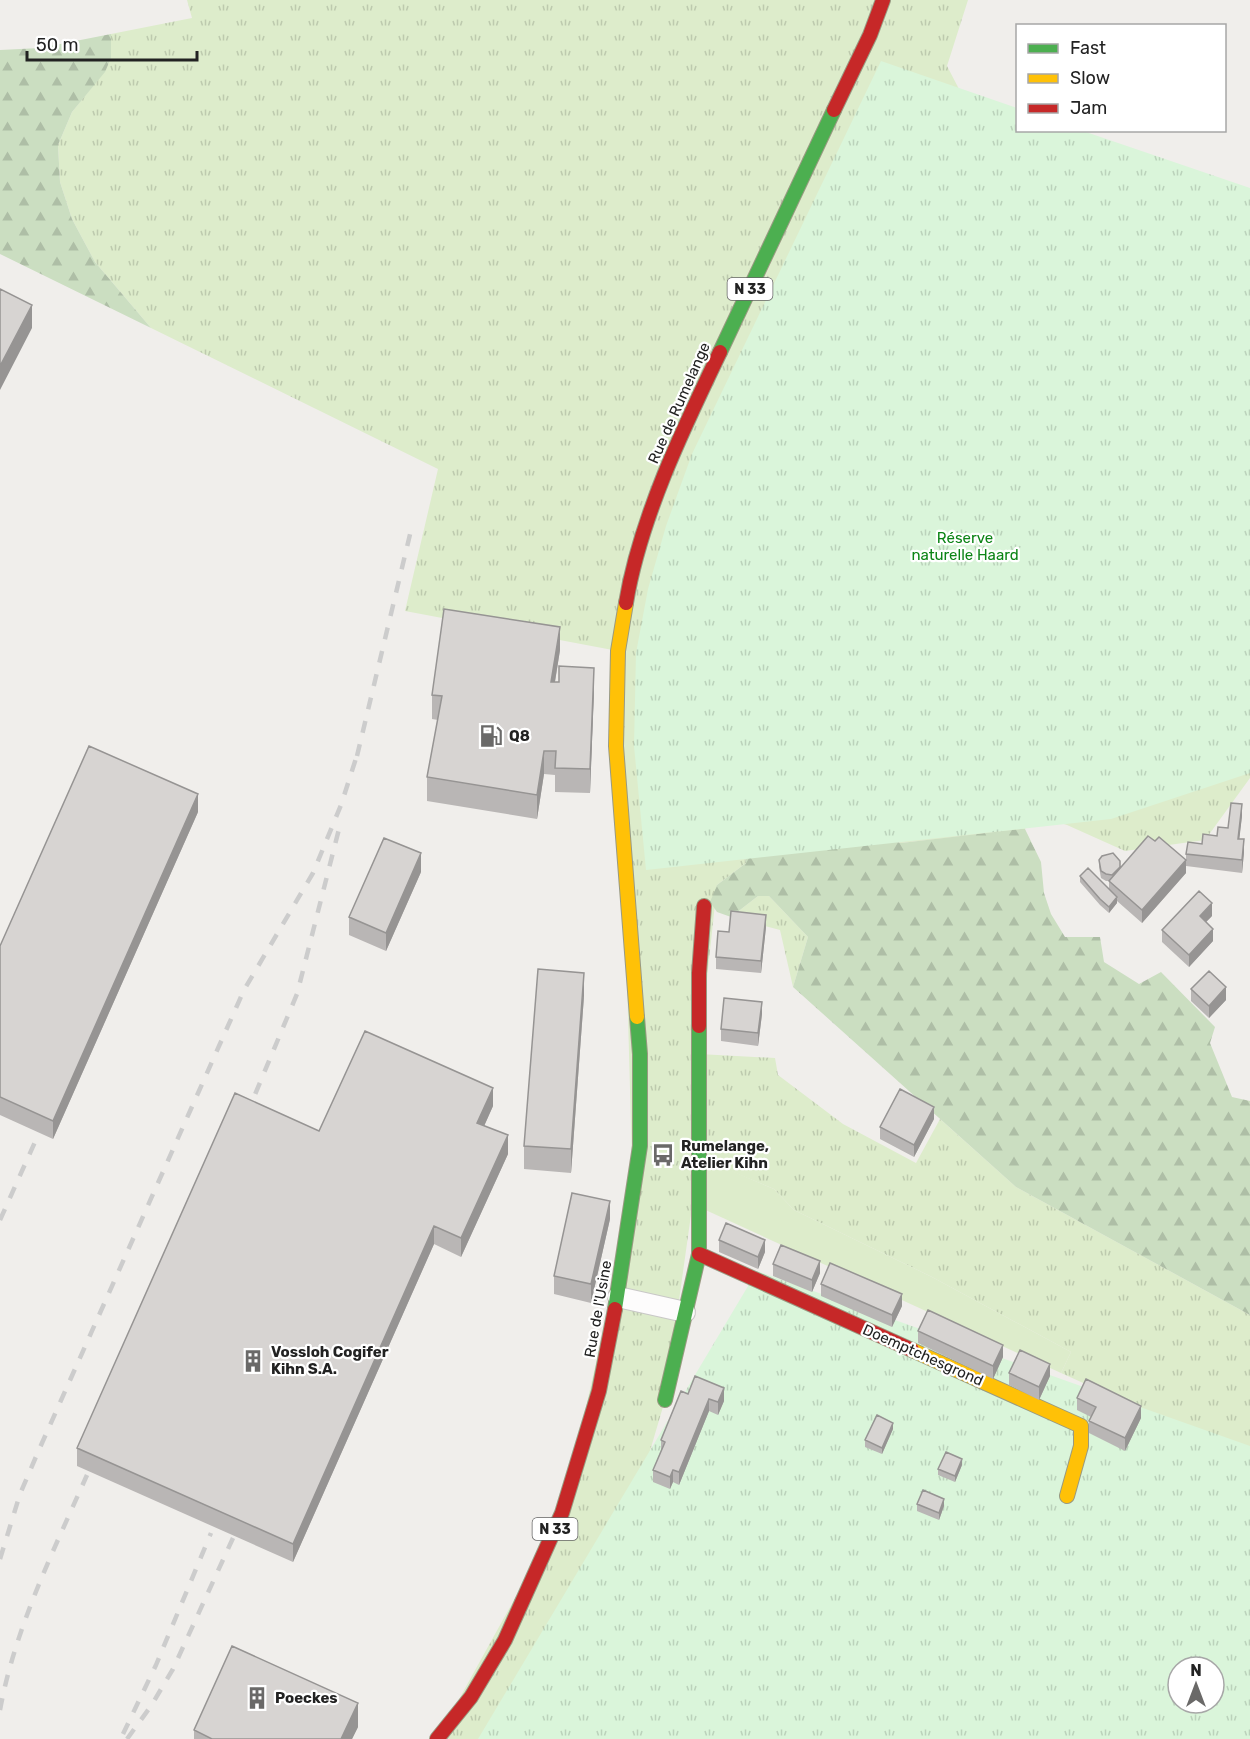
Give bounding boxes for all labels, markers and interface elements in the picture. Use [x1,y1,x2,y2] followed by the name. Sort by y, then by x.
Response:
[27,24,196,62] scale bar
[1016,24,1226,132] legend
[36,34,79,56] text: 50 m
[1070,37,1106,59] text: Fast
[1070,67,1110,89] text: Slow
[1070,97,1107,119] text: Jam
[728,278,772,300] road number: N 33
[644,340,714,466] street label: Rue de Rumelange
[911,529,1019,564] park label: Réserve naturelle Haard
[478,723,504,749] fuel station icon: Q8
[509,727,530,745] place label: Q8
[681,1137,769,1172] place label: Rumelange, Atelier Kihn
[650,1142,676,1168] bus stop icon: Rumelange, Atelier Kihn
[581,1259,615,1359] street label: Rue de l'Usine
[860,1320,986,1390] street label: Doemptchesgrond
[271,1343,389,1378] place label: Vossloh Cogifer Kihn S.A.
[240,1348,266,1374] building icon: Vossloh Cogifer Kihn S.A.
[532,1518,578,1540] road number: N 33
[1166,1655,1226,1715] north arrow
[1190,1661,1202,1680] text: N
[244,1685,270,1711] building icon: Poeckes
[275,1689,338,1707] place label: Poeckes

